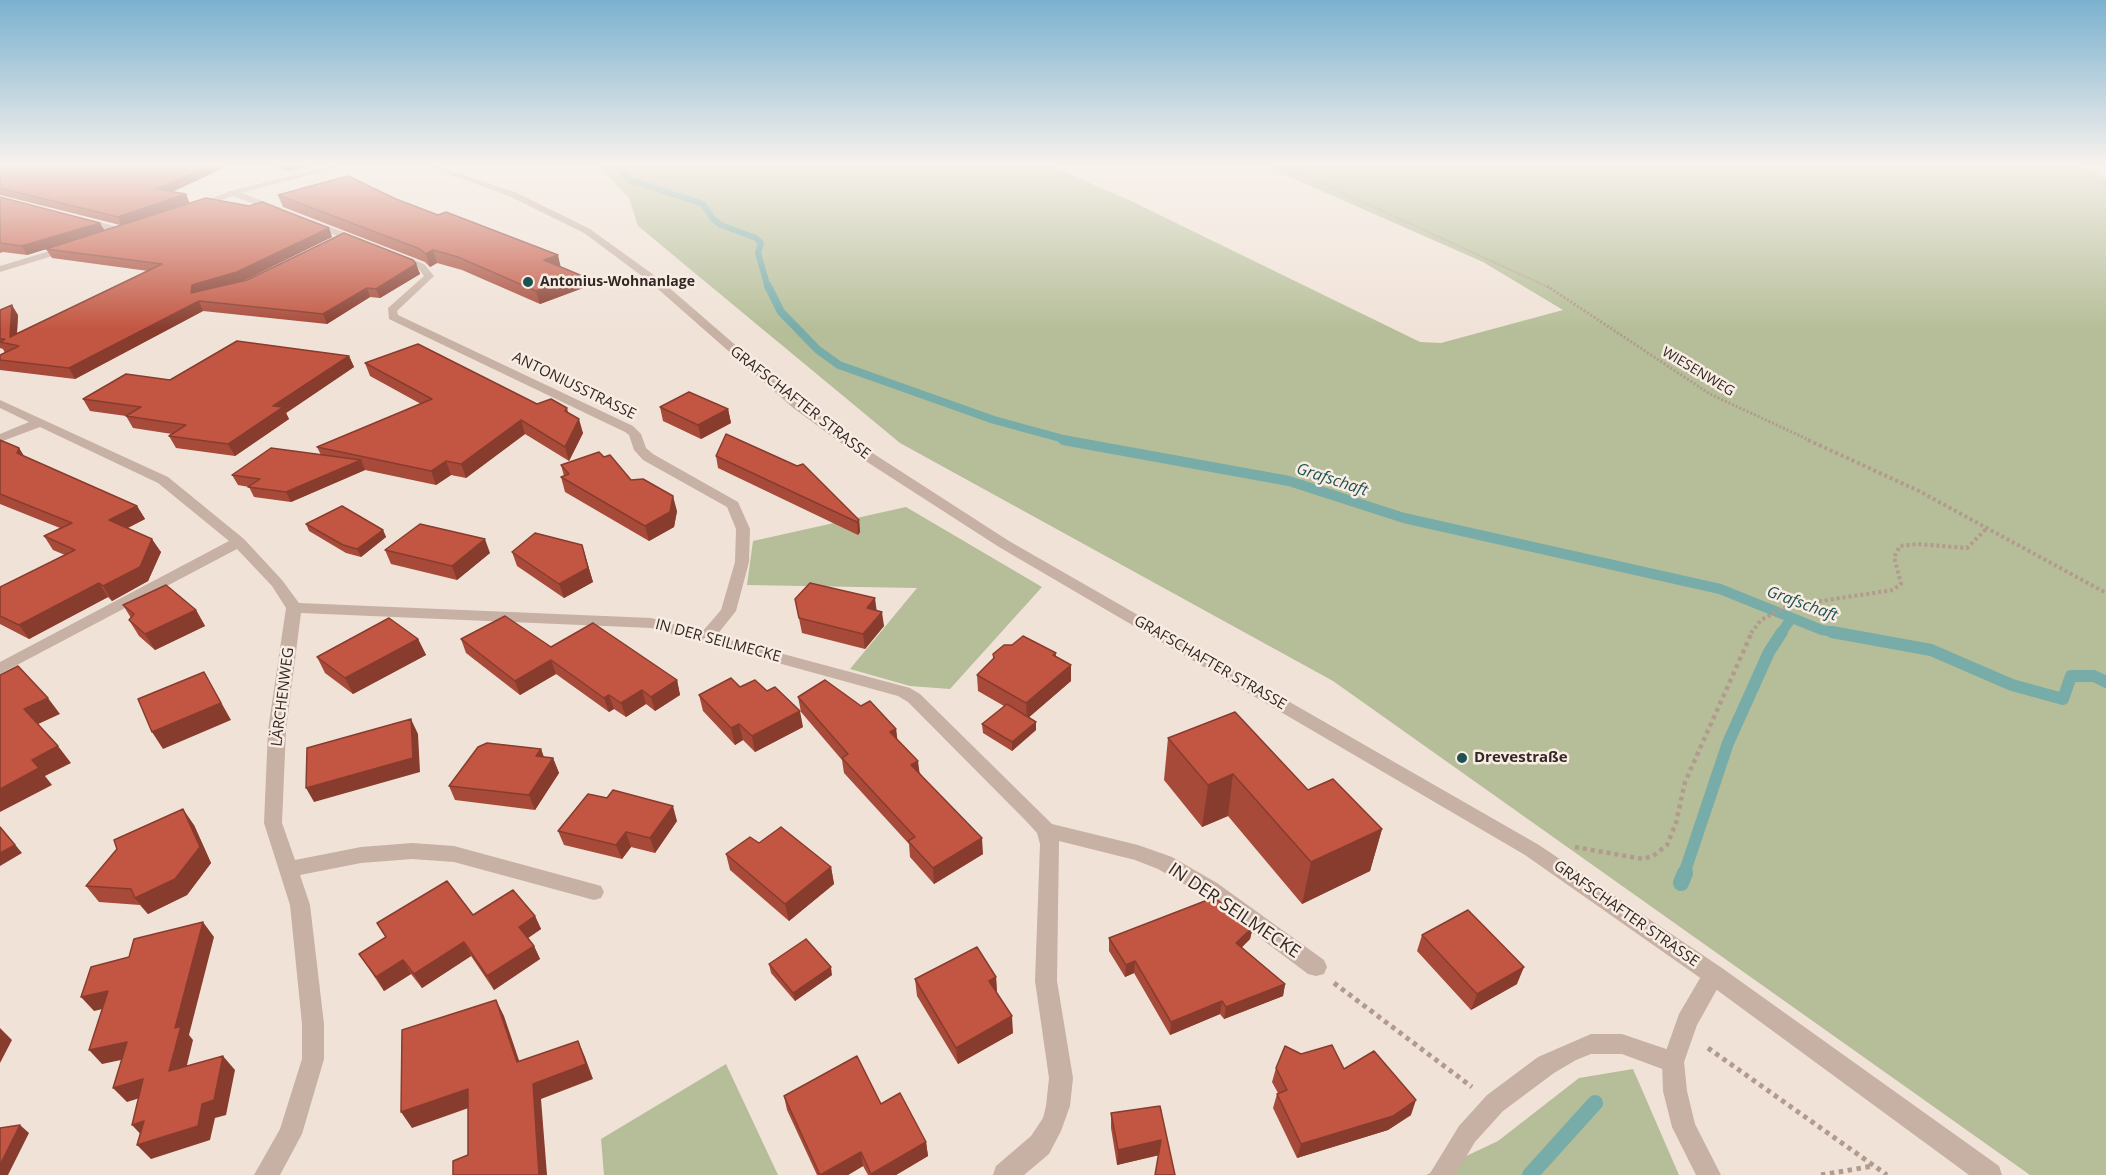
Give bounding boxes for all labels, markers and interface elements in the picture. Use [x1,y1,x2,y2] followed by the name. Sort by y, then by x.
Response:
[540,274,695,290] place label: Antonius-Wohnanlage
[521,275,535,289] marker: Antonius-Wohnanlage
[726,343,874,463] street label: GRAFSCHAFTER STRASSE
[1659,344,1737,400] street label: WIESENWEG
[509,348,639,424] street label: ANTONIUSSTRASSE
[1294,459,1370,501] water label: Grafschaft
[1764,582,1840,626] water label: Grafschaft
[1131,612,1289,714] street label: GRAFSCHAFTER STRASSE
[653,616,783,666] street label: IN DER SEILMECKE
[268,646,298,748] street label: LÄRCHENWEG
[1474,749,1568,767] place label: Drevestraße
[1455,751,1469,765] marker: Drevestraße
[1550,857,1702,971] street label: GRAFSCHAFTER STRASSE
[1164,859,1304,963] street label: IN DER SEILMECKE

